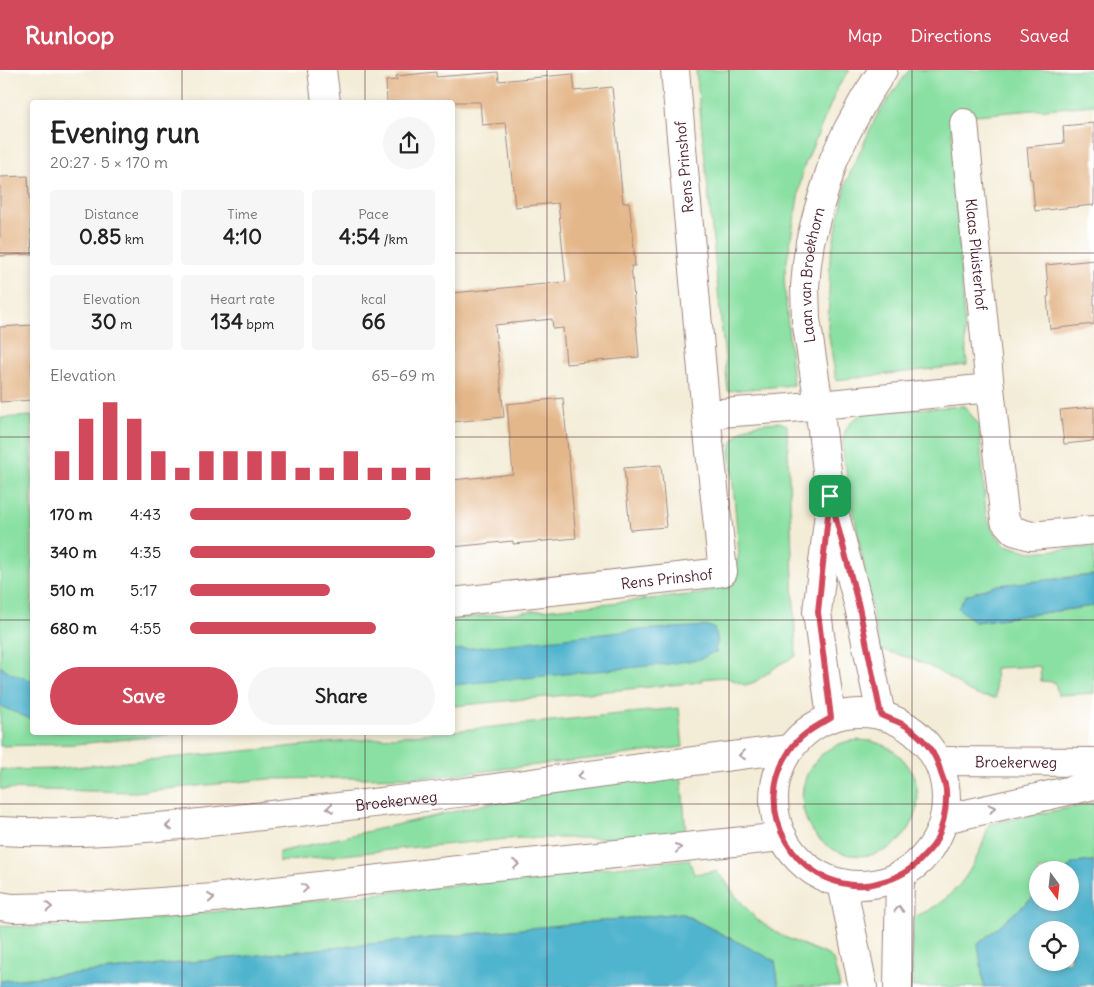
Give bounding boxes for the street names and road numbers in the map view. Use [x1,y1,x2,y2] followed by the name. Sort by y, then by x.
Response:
[670,119,697,214] street label: Rens Prinshof
[962,197,992,312] street label: Klaas Pluisterhof
[795,205,828,344] street label: Laan van Broekhorn
[620,564,715,593] street label: Rens Prinshof
[975,752,1057,771] street label: Broekerweg
[354,786,438,814] street label: Broekerweg

